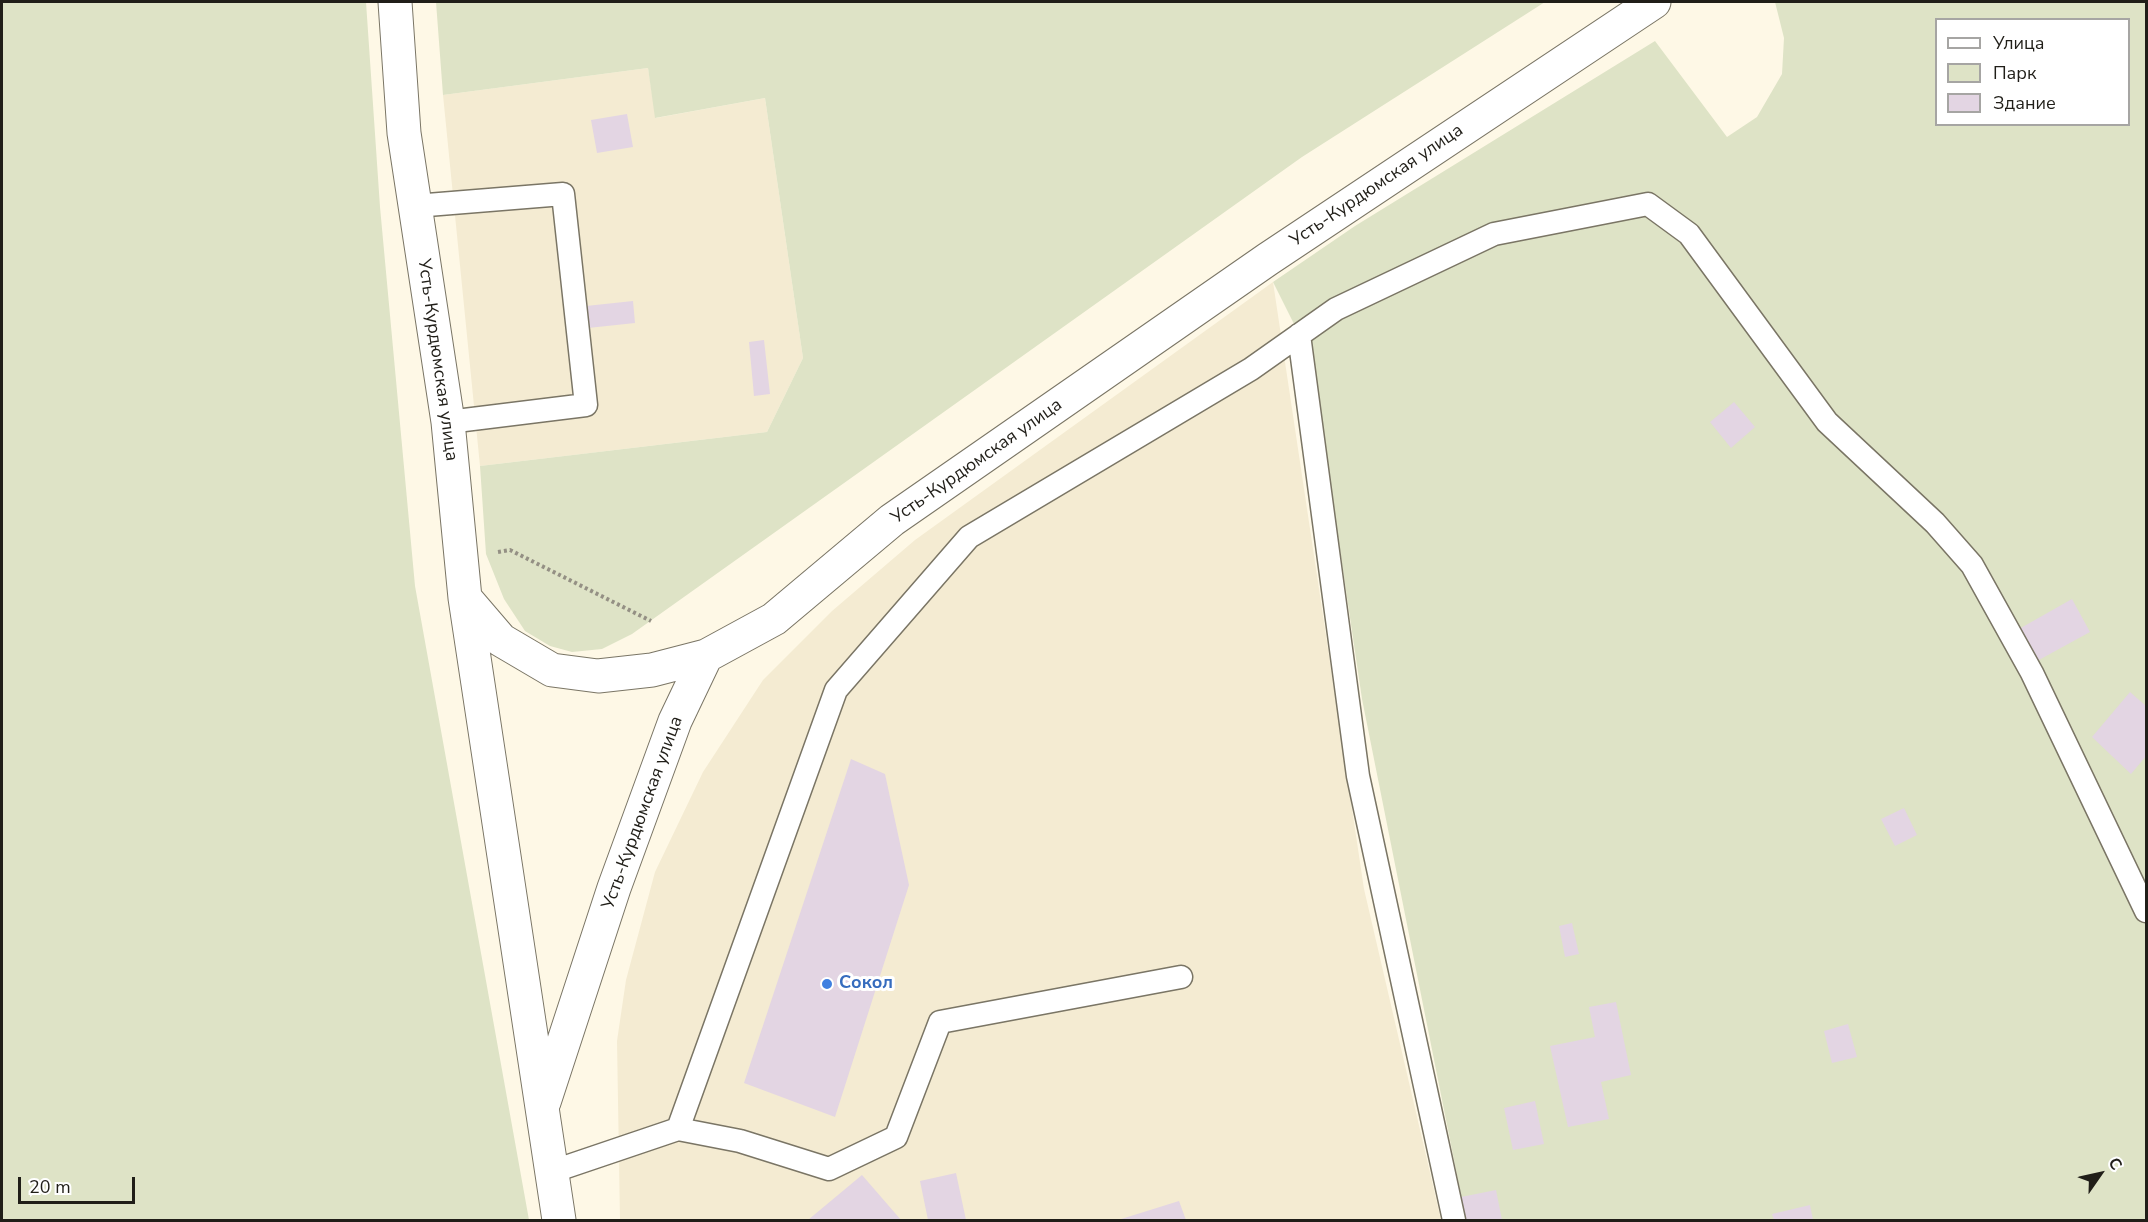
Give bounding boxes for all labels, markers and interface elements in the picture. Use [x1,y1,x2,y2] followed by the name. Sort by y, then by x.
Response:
[1935,18,2130,126] legend
[1993,31,2044,55] text: Улица
[1993,61,2036,85] text: Парк
[1993,91,2056,115] text: Здание
[1286,120,1468,252] street label: Усть-Курдюмская улица
[412,257,462,463] street label: Усть-Курдюмская улица
[887,395,1067,529] street label: Усть-Курдюмская улица
[598,713,688,913] street label: Усть-Курдюмская улица
[839,973,893,995] place label: Сокол
[820,977,834,991] marker: Сокол
[2070,1144,2130,1204] north arrow
[2103,1153,2127,1175] text: С
[21,1165,138,1203] scale bar
[29,1175,71,1199] text: 20 m

